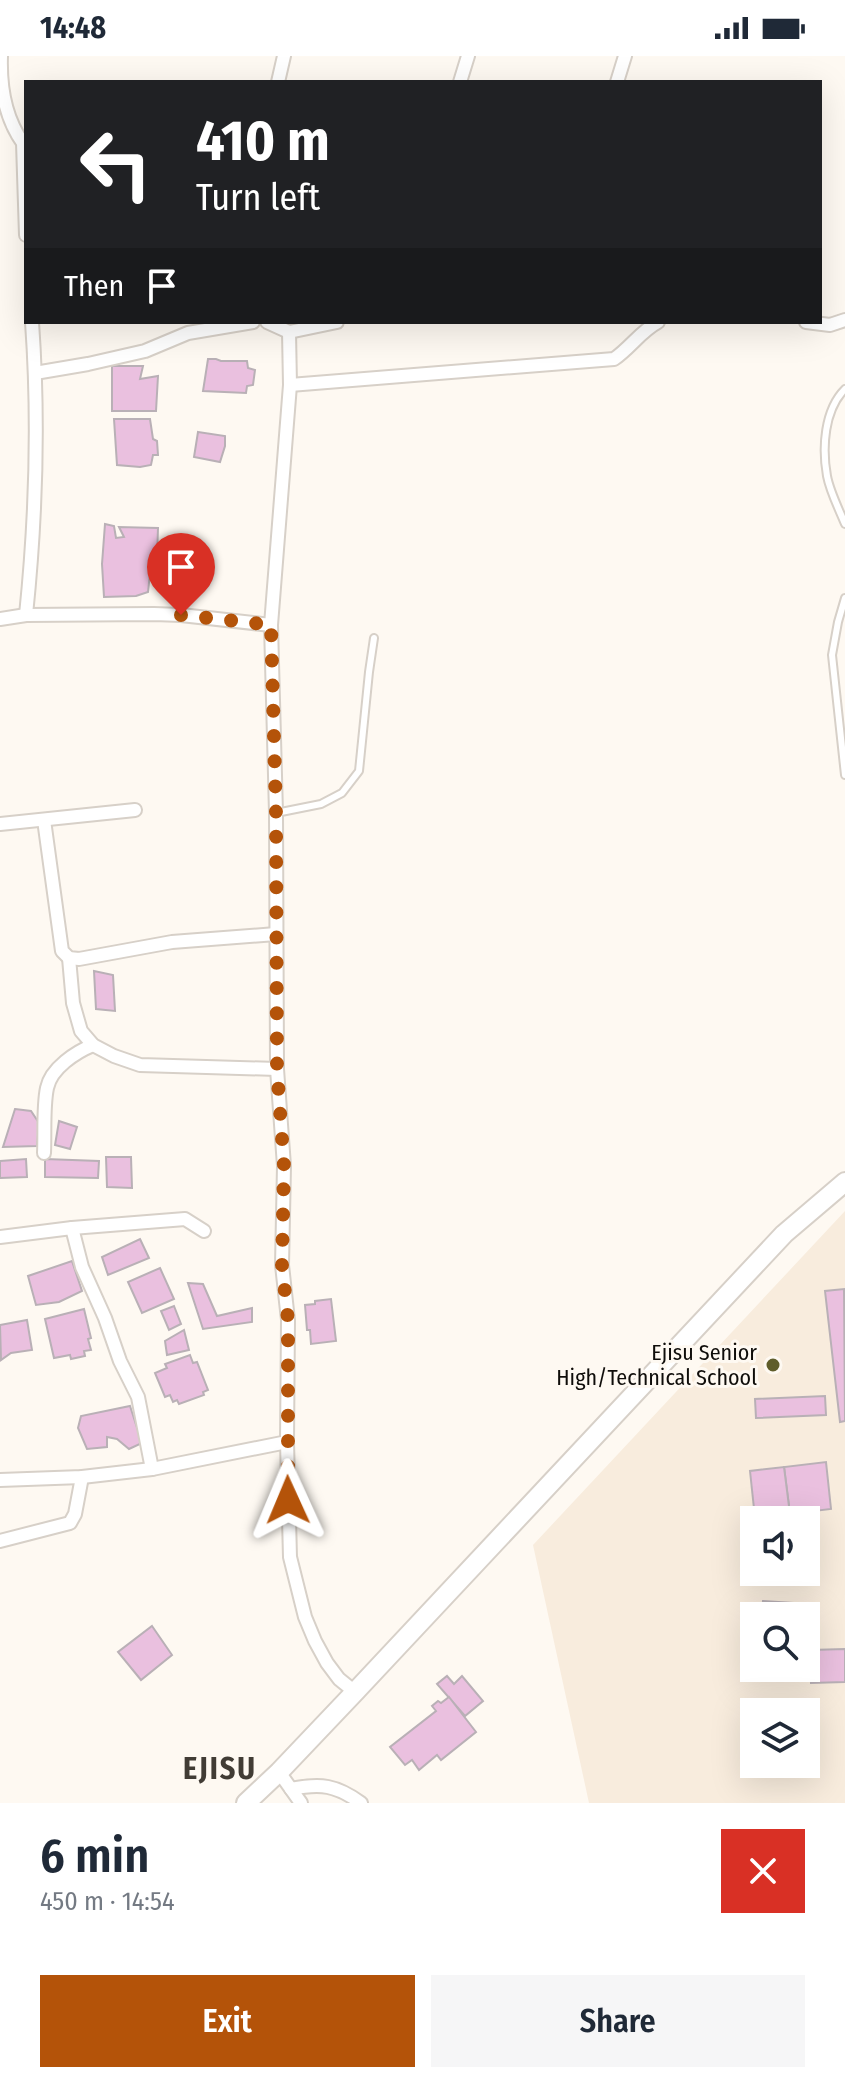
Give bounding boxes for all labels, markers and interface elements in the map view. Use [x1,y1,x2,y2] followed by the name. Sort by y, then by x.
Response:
[40,10,106,46] text: 14:48
[196,108,330,175] text: 410 m
[64,112,168,216] icon: left
[196,176,320,220] text: Turn left
[140,264,184,308] icon: arrive
[64,268,124,304] text: Then
[147,533,215,615] pin
[159,545,203,589] icon: arrive
[556,1339,757,1391] place label: Ejisu Senior High/Technical School
[764,1356,782,1374] marker: Ejisu Senior High/Technical School
[246,1458,330,1542] position arrow
[740,1506,820,1778] map controls
[740,1506,820,1586] button: sound
[740,1602,820,1682] button: search
[740,1698,820,1778] button: layers
[183,1751,257,1787] district label: EJISU
[40,1827,149,1885] text: 6 min
[721,1829,805,1913] button: close
[40,1886,175,1917] text: 450 m · 14:54
[40,1975,415,2067] button: Exit
[431,1975,805,2067] button: Share

